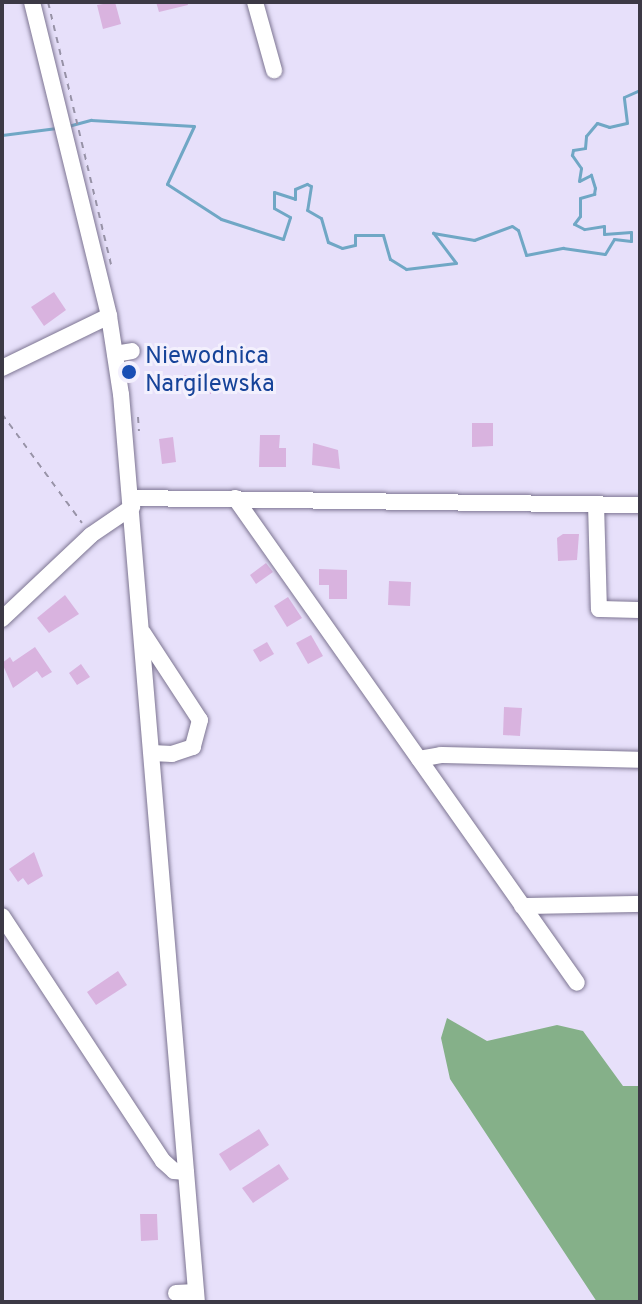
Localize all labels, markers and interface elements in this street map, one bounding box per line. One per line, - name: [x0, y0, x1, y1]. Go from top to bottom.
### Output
- place label: Niewodnica Nargilewska: [145, 344, 275, 400]
- marker: Niewodnica Nargilewska: [120, 363, 138, 381]

